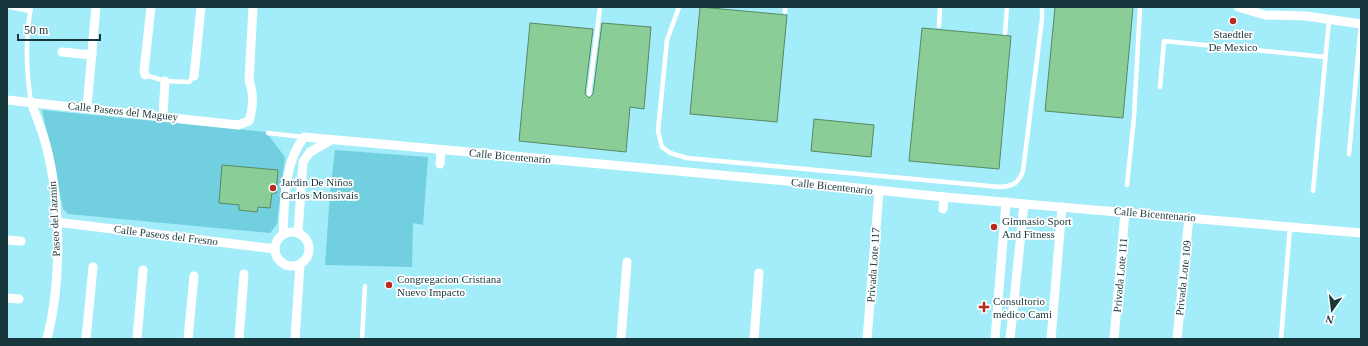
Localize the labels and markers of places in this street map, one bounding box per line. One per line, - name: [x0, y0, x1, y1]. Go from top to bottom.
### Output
- marker: Staedtler De Mexico: [1228, 16, 1238, 26]
- place label: Staedtler De Mexico: [1208, 28, 1258, 53]
- place label: Jardin De Niños Carlos Monsivais: [281, 176, 358, 201]
- marker: Jardin De Niños Carlos Monsivais: [268, 183, 278, 193]
- place label: Gimnasio Sport And Fitness: [1002, 215, 1071, 240]
- marker: Gimnasio Sport And Fitness: [989, 222, 999, 232]
- place label: Congregacion Cristiana Nuevo Impacto: [397, 273, 501, 298]
- marker: Congregacion Cristiana Nuevo Impacto: [384, 280, 394, 290]
- place label: Consultorio médico Cami: [993, 295, 1052, 320]
- marker: Consultorio médico Cami: [978, 301, 990, 313]

